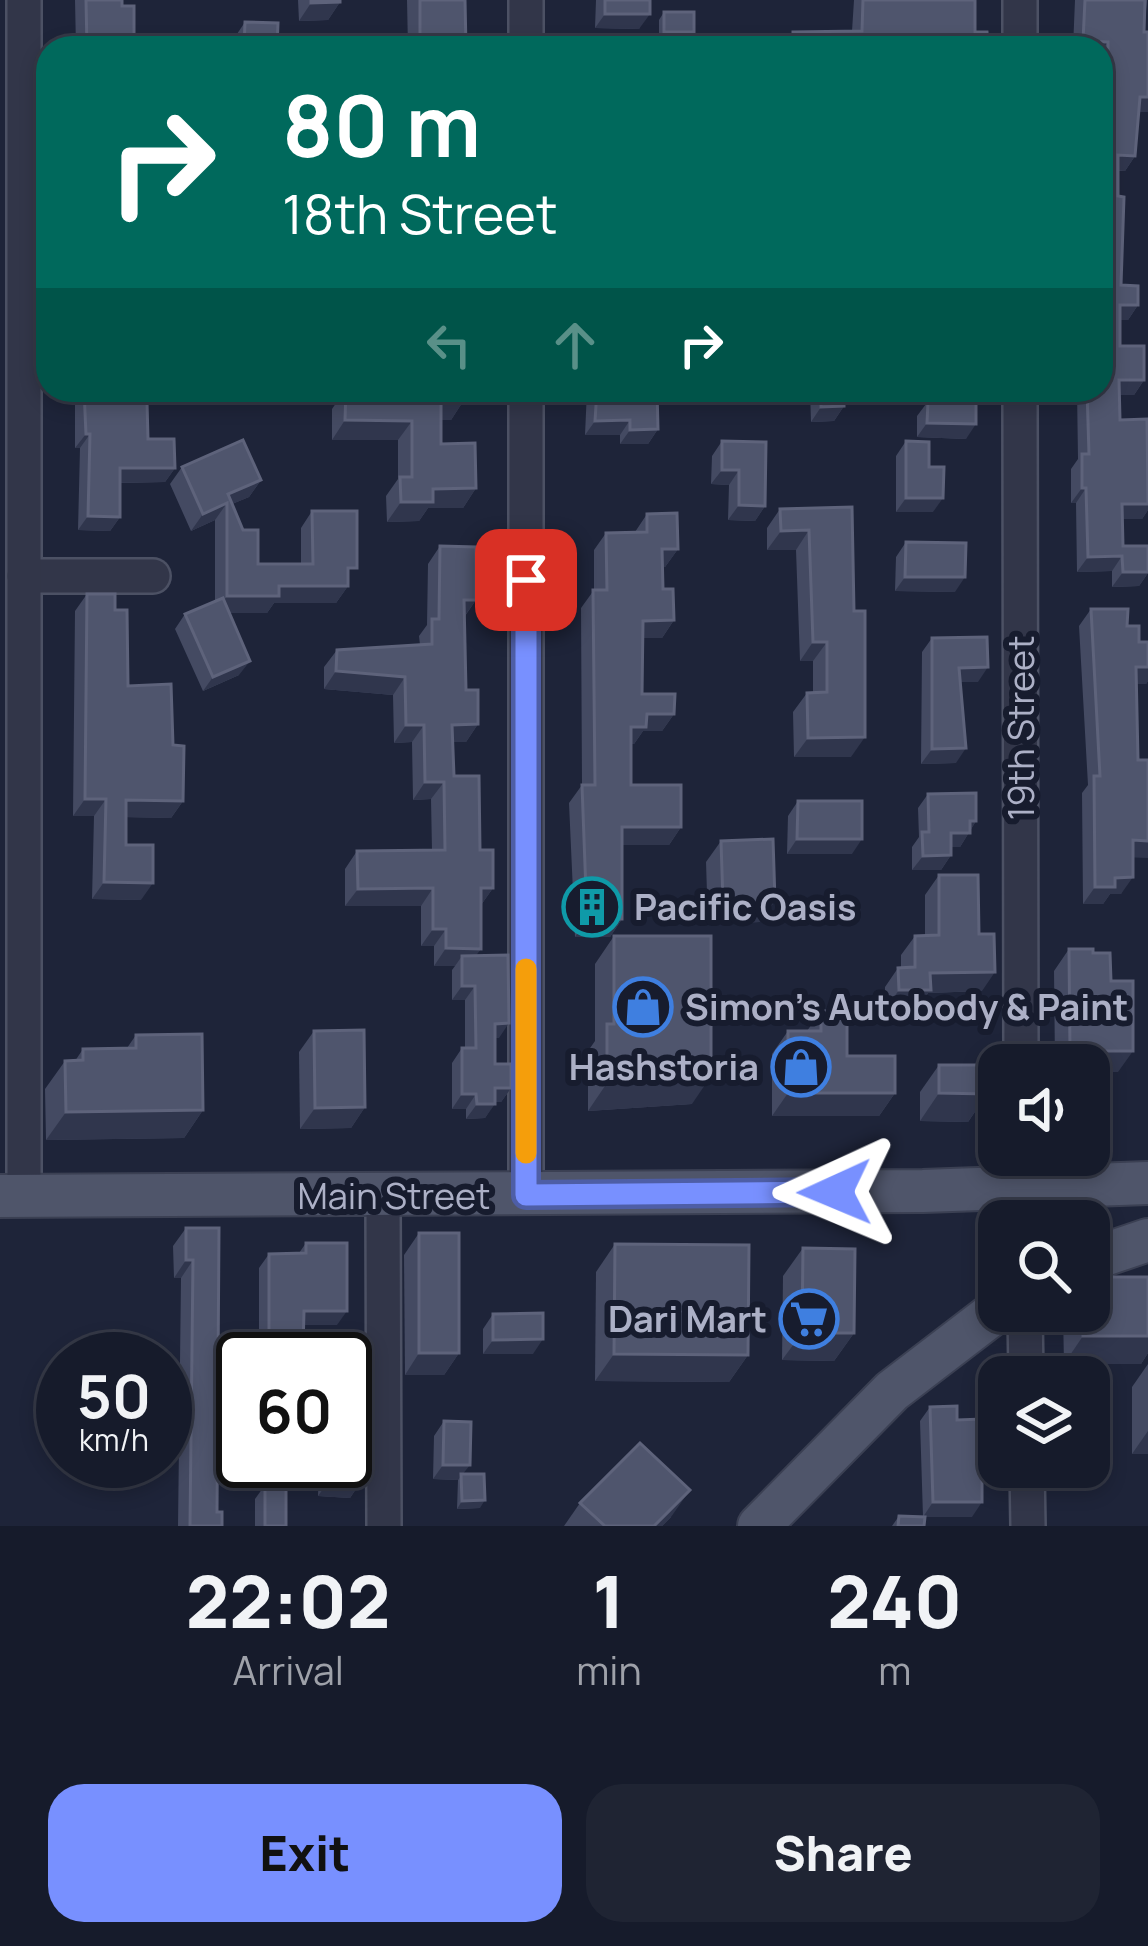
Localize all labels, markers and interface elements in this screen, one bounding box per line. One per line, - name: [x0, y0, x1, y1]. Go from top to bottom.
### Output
- text: 80 m: [282, 67, 481, 182]
- icon: right: [84, 84, 240, 240]
- text: 18th Street: [282, 176, 558, 250]
- icon: left: [416, 312, 482, 378]
- icon: ahead: [542, 312, 608, 378]
- icon: right: [668, 312, 734, 378]
- pin: [475, 529, 577, 631]
- icon: arrive: [493, 547, 559, 613]
- street label: 19th Street: [996, 635, 1045, 821]
- building icon: Pacific Oasis: [561, 876, 623, 938]
- place label: Pacific Oasis: [634, 882, 857, 931]
- shop icon: Simon's Autobody & Paint: [612, 976, 674, 1038]
- place label: Simon's Autobody & Paint: [685, 982, 1128, 1031]
- shop icon: Hashstoria: [770, 1036, 832, 1098]
- place label: Hashstoria: [569, 1042, 759, 1091]
- map controls: [978, 1044, 1110, 1488]
- button: sound: [978, 1044, 1110, 1176]
- position arrow: [772, 1129, 898, 1255]
- street label: Main Street: [298, 1171, 490, 1220]
- button: search: [978, 1200, 1110, 1332]
- supermarket icon: Dari Mart: [778, 1288, 840, 1350]
- place label: Dari Mart: [608, 1294, 767, 1343]
- speed limit sign: 60: [216, 1332, 372, 1488]
- text: 50: [77, 1354, 151, 1436]
- button: layers: [978, 1356, 1110, 1488]
- text: km/h: [79, 1419, 149, 1460]
- text: 22:02: [186, 1551, 390, 1650]
- text: 1: [593, 1551, 625, 1650]
- text: 240: [827, 1551, 962, 1650]
- text: Arrival: [232, 1643, 344, 1697]
- text: min: [576, 1643, 642, 1697]
- text: m: [878, 1643, 911, 1697]
- button: Exit: [48, 1784, 562, 1922]
- button: Share: [586, 1784, 1100, 1922]

